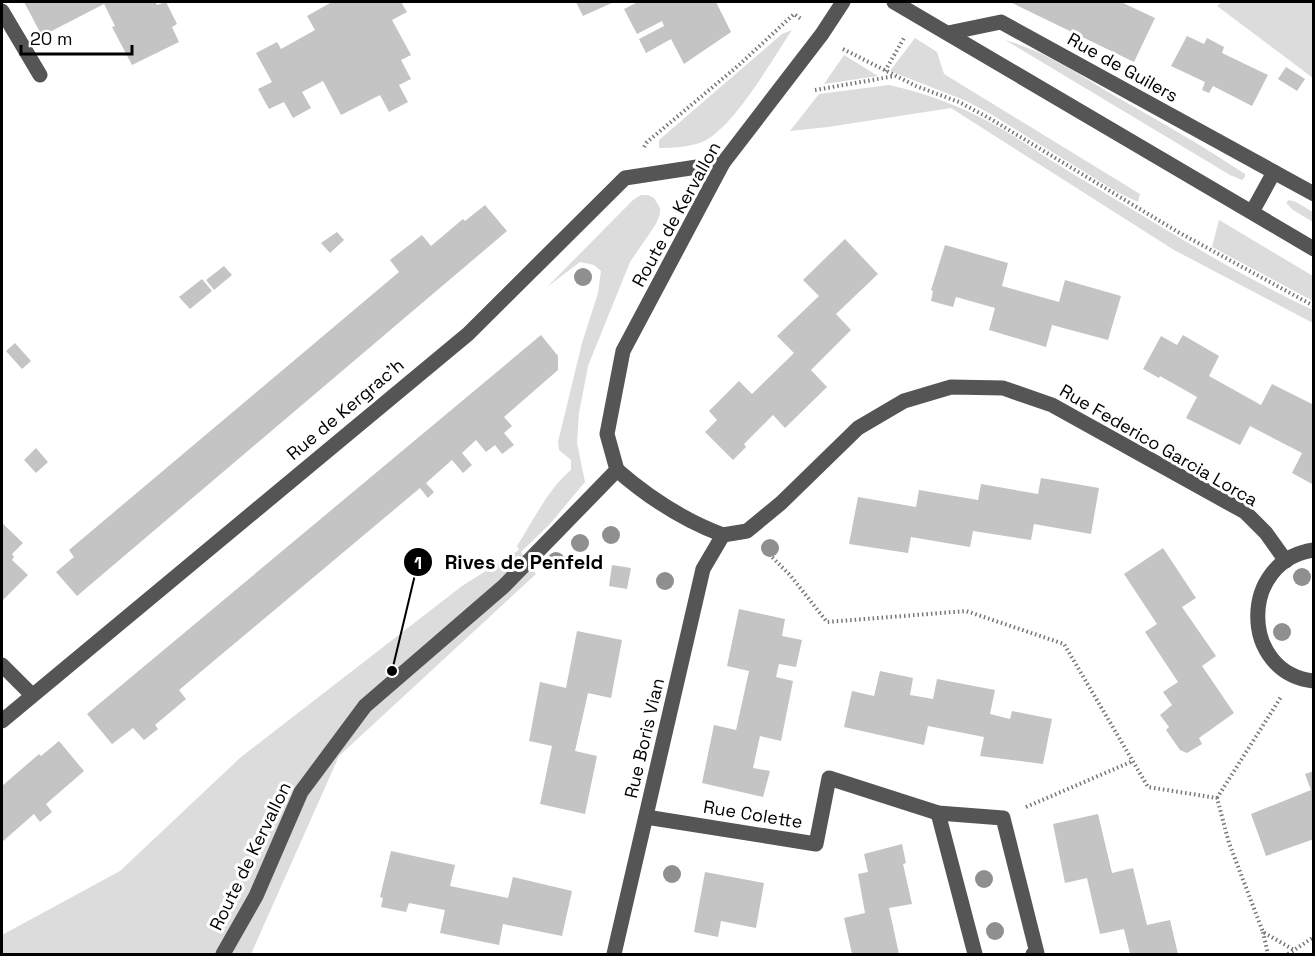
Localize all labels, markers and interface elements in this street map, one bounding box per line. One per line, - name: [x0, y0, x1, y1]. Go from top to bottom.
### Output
- scale bar: [21, 18, 132, 56]
- text: 20 m: [30, 27, 73, 50]
- street label: Rue de Guilers: [1064, 27, 1182, 107]
- street label: Route de Kervallon: [627, 137, 725, 291]
- street label: Rue de Kergrac'h: [282, 353, 408, 465]
- street label: Rue Federico Garcia Lorca: [1056, 379, 1262, 511]
- callout: Rives de Penfeld: [403, 543, 616, 581]
- text: Rives de Penfeld: [445, 549, 603, 575]
- text: 1: [414, 551, 422, 574]
- street label: Rue Boris Vian: [619, 676, 669, 800]
- street label: Route de Kervallon: [204, 778, 296, 934]
- street label: Rue Colette: [702, 795, 804, 833]

